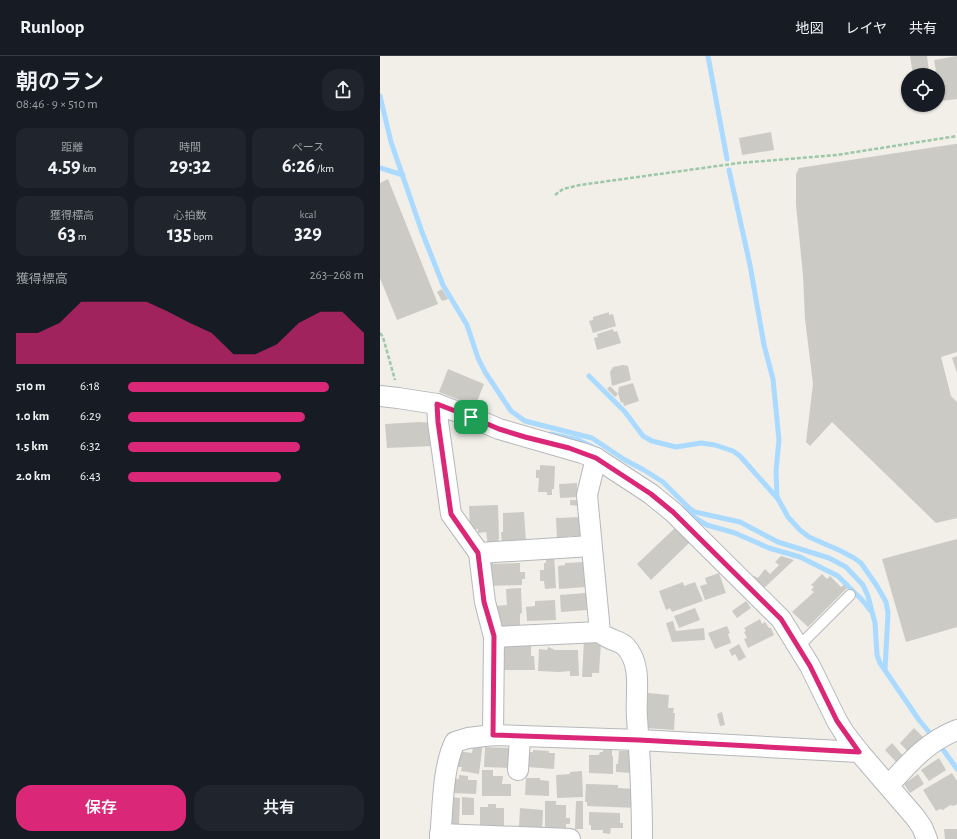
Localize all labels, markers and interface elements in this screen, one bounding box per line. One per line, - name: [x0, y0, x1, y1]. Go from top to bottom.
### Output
- text: Runloop: [20, 18, 84, 37]
- text: 地図: [795, 22, 823, 36]
- text: レイヤ: [845, 22, 887, 36]
- text: 共有: [909, 22, 937, 36]
- map controls: [901, 68, 945, 112]
- button: locate: [901, 68, 945, 112]
- button: share: [322, 69, 364, 111]
- text: 朝のラン: [16, 71, 104, 93]
- text: 08:46 · 9 × 510 m: [16, 98, 98, 111]
- text: 距離: [61, 142, 83, 153]
- text: 時間: [179, 142, 201, 153]
- text: ペース: [292, 142, 324, 153]
- text: 4.59: [48, 156, 81, 176]
- text: 29:32: [169, 156, 211, 176]
- text: 6:26: [282, 156, 315, 176]
- text: km: [81, 163, 96, 174]
- text: /km: [315, 163, 334, 174]
- text: kcal: [300, 209, 316, 220]
- text: 獲得標高: [50, 210, 94, 221]
- text: 心拍数: [174, 210, 207, 221]
- text: 329: [294, 223, 322, 243]
- text: 63: [58, 224, 76, 244]
- text: 135: [167, 224, 191, 244]
- text: m: [76, 231, 86, 242]
- text: bpm: [191, 231, 213, 242]
- text: 263–268 m: [310, 269, 364, 282]
- text: 獲得標高: [16, 273, 68, 286]
- text: 510 m: [16, 380, 46, 393]
- text: 6:18: [80, 380, 100, 393]
- pin: [454, 400, 488, 434]
- icon: arrive: [460, 406, 482, 428]
- text: 1.0 km: [16, 410, 49, 423]
- text: 6:29: [80, 410, 101, 423]
- text: 1.5 km: [16, 440, 48, 453]
- text: 6:32: [80, 440, 100, 453]
- text: 2.0 km: [16, 470, 51, 483]
- text: 6:43: [80, 470, 101, 483]
- button: 保存: [16, 785, 186, 831]
- button: 共有: [194, 785, 364, 831]

